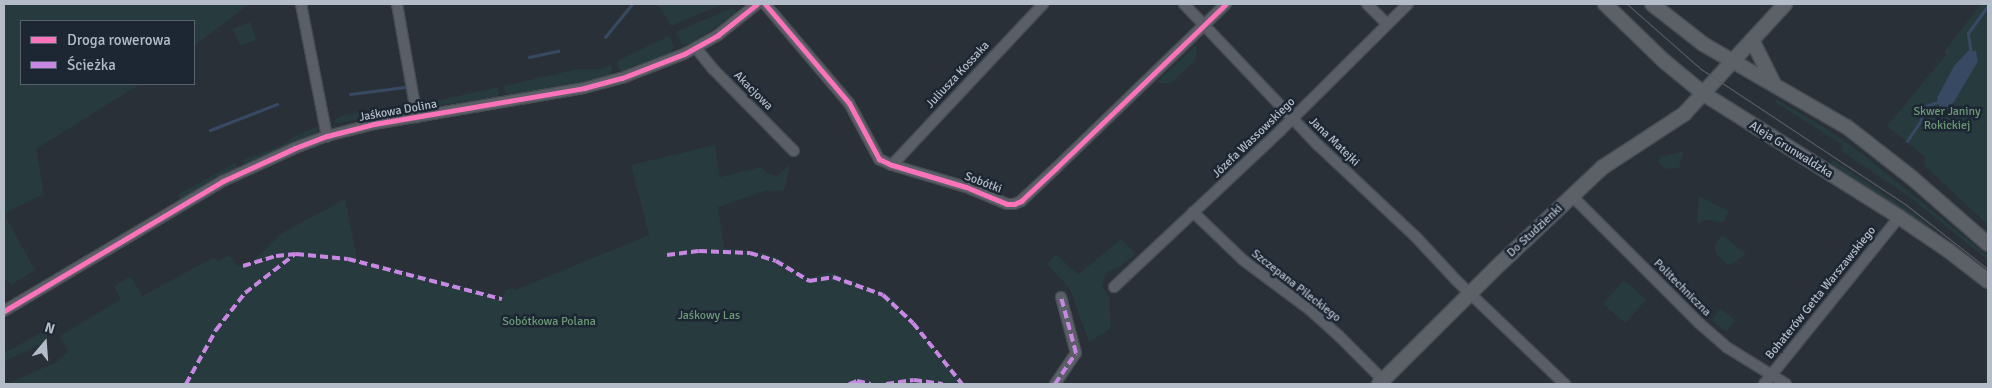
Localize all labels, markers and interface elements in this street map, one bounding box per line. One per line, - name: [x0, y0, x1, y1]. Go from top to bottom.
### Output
- legend: [20, 20, 195, 85]
- text: Droga rowerowa: [67, 31, 171, 49]
- street label: Juliusza Kossaka: [923, 38, 993, 112]
- text: Ścieżka: [67, 56, 116, 74]
- street label: Akacjowa: [730, 68, 776, 114]
- street label: Józefa Wassowskiego: [1210, 95, 1298, 181]
- street label: Jaśkowa Dolina: [358, 97, 438, 125]
- park label: Skwer Janiny Rokickiej: [1913, 105, 1981, 133]
- street label: Jana Matejki: [1306, 114, 1362, 170]
- street label: Aleja Grunwaldzka: [1747, 119, 1835, 181]
- street label: Sobótki: [962, 169, 1004, 197]
- street label: Do Studzienki: [1504, 202, 1566, 260]
- street label: Bohaterów Getta Warszawskiego: [1763, 224, 1879, 362]
- street label: Szczepana Pileckiego: [1249, 247, 1343, 325]
- street label: Politechniczna: [1650, 256, 1714, 320]
- park label: Jaśkowy Las: [678, 309, 740, 323]
- park label: Sobótkowa Polana: [502, 315, 596, 329]
- north arrow: [20, 318, 70, 368]
- text: N: [43, 319, 57, 338]

